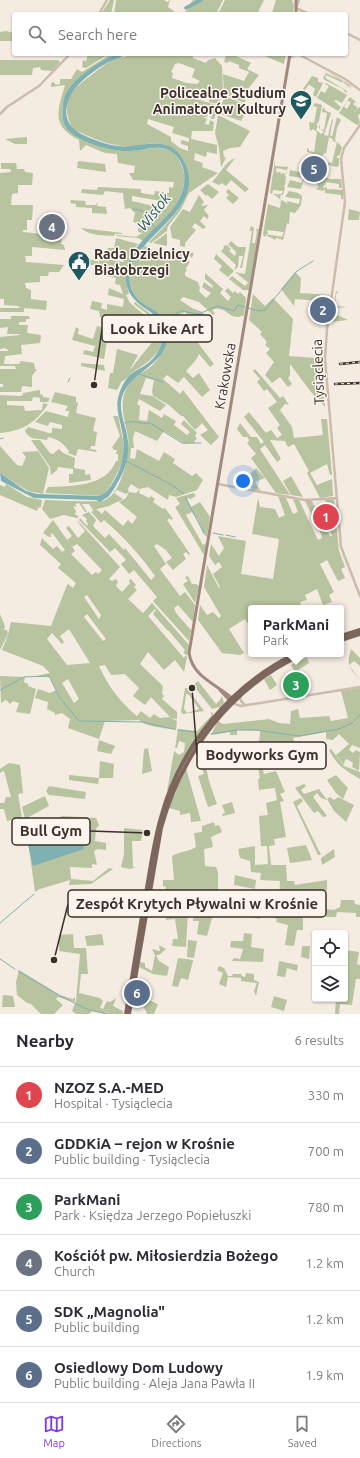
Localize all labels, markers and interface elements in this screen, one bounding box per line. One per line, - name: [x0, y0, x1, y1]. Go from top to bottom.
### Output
- search box: [12, 12, 348, 56]
- icon: search: [26, 23, 48, 45]
- text: Search here: [58, 26, 137, 43]
- place label: Policealne Studium Animatorów Kultury: [153, 85, 287, 117]
- school or university icon: Policealne Studium Animatorów Kultury: [288, 88, 314, 121]
- pin: 5: [301, 154, 327, 184]
- water label: Wisłok: [133, 189, 174, 234]
- pin: 4: [39, 212, 65, 242]
- place label: Rada Dzielnicy Białobrzegi: [94, 246, 190, 278]
- public building icon: Rada Dzielnicy Białobrzegi: [66, 249, 92, 282]
- pin: 2: [310, 295, 336, 325]
- callout: Look Like Art: [102, 315, 212, 342]
- text: Look Like Art: [110, 320, 205, 337]
- street label: Tysiąclecia: [309, 339, 327, 405]
- street label: Krakowska: [211, 342, 239, 410]
- your location: [233, 471, 253, 491]
- pin: 1: [313, 502, 339, 532]
- popup: [248, 605, 344, 657]
- text: ParkMani: [263, 616, 329, 633]
- text: Park: [263, 633, 289, 647]
- pin: 3: [283, 670, 309, 700]
- callout: Bodyworks Gym: [197, 742, 326, 769]
- text: Bodyworks Gym: [205, 746, 319, 763]
- callout: Bull Gym: [12, 818, 90, 845]
- text: Bull Gym: [20, 822, 82, 839]
- callout: Zespół Krytych Pływalni w Krośnie: [68, 890, 326, 917]
- text: Zespół Krytych Pływalni w Krośnie: [76, 895, 318, 912]
- map controls: [312, 930, 348, 1002]
- button: locate: [312, 930, 348, 966]
- button: layers: [312, 966, 348, 1002]
- pin: 6: [124, 978, 150, 1008]
- text: Nearby: [16, 1031, 74, 1050]
- text: 6 results: [294, 1033, 344, 1047]
- text: NZOZ S.A.-MED: [54, 1079, 164, 1096]
- text: 1: [25, 1088, 33, 1102]
- text: 330 m: [308, 1088, 344, 1102]
- text: Hospital · Tysiąclecia: [54, 1096, 173, 1110]
- text: GDDKiA – rejon w Krośnie: [54, 1135, 235, 1152]
- text: 2: [25, 1144, 33, 1158]
- text: 700 m: [308, 1144, 344, 1158]
- text: Public building · Tysiąclecia: [54, 1152, 210, 1166]
- text: ParkMani: [54, 1191, 120, 1208]
- text: 3: [25, 1200, 33, 1214]
- text: 780 m: [308, 1200, 344, 1214]
- text: Park · Księdza Jerzego Popiełuszki: [54, 1208, 251, 1222]
- text: Kościół pw. Miłosierdzia Bożego: [54, 1247, 278, 1264]
- text: 4: [25, 1256, 33, 1270]
- text: 1.2 km: [305, 1256, 344, 1270]
- text: Church: [54, 1264, 95, 1278]
- text: SDK „Magnolia": [54, 1303, 165, 1320]
- text: 5: [25, 1312, 33, 1326]
- text: 1.2 km: [305, 1312, 344, 1326]
- text: Public building: [54, 1320, 140, 1334]
- text: Osiedlowy Dom Ludowy: [54, 1359, 223, 1376]
- text: 6: [25, 1368, 33, 1382]
- text: 1.9 km: [305, 1368, 344, 1382]
- text: Public building · Aleja Jana Pawła II: [54, 1376, 255, 1390]
- tab: Map: [43, 1413, 65, 1449]
- tab: Directions: [151, 1413, 201, 1449]
- tab: Saved: [288, 1413, 317, 1449]

